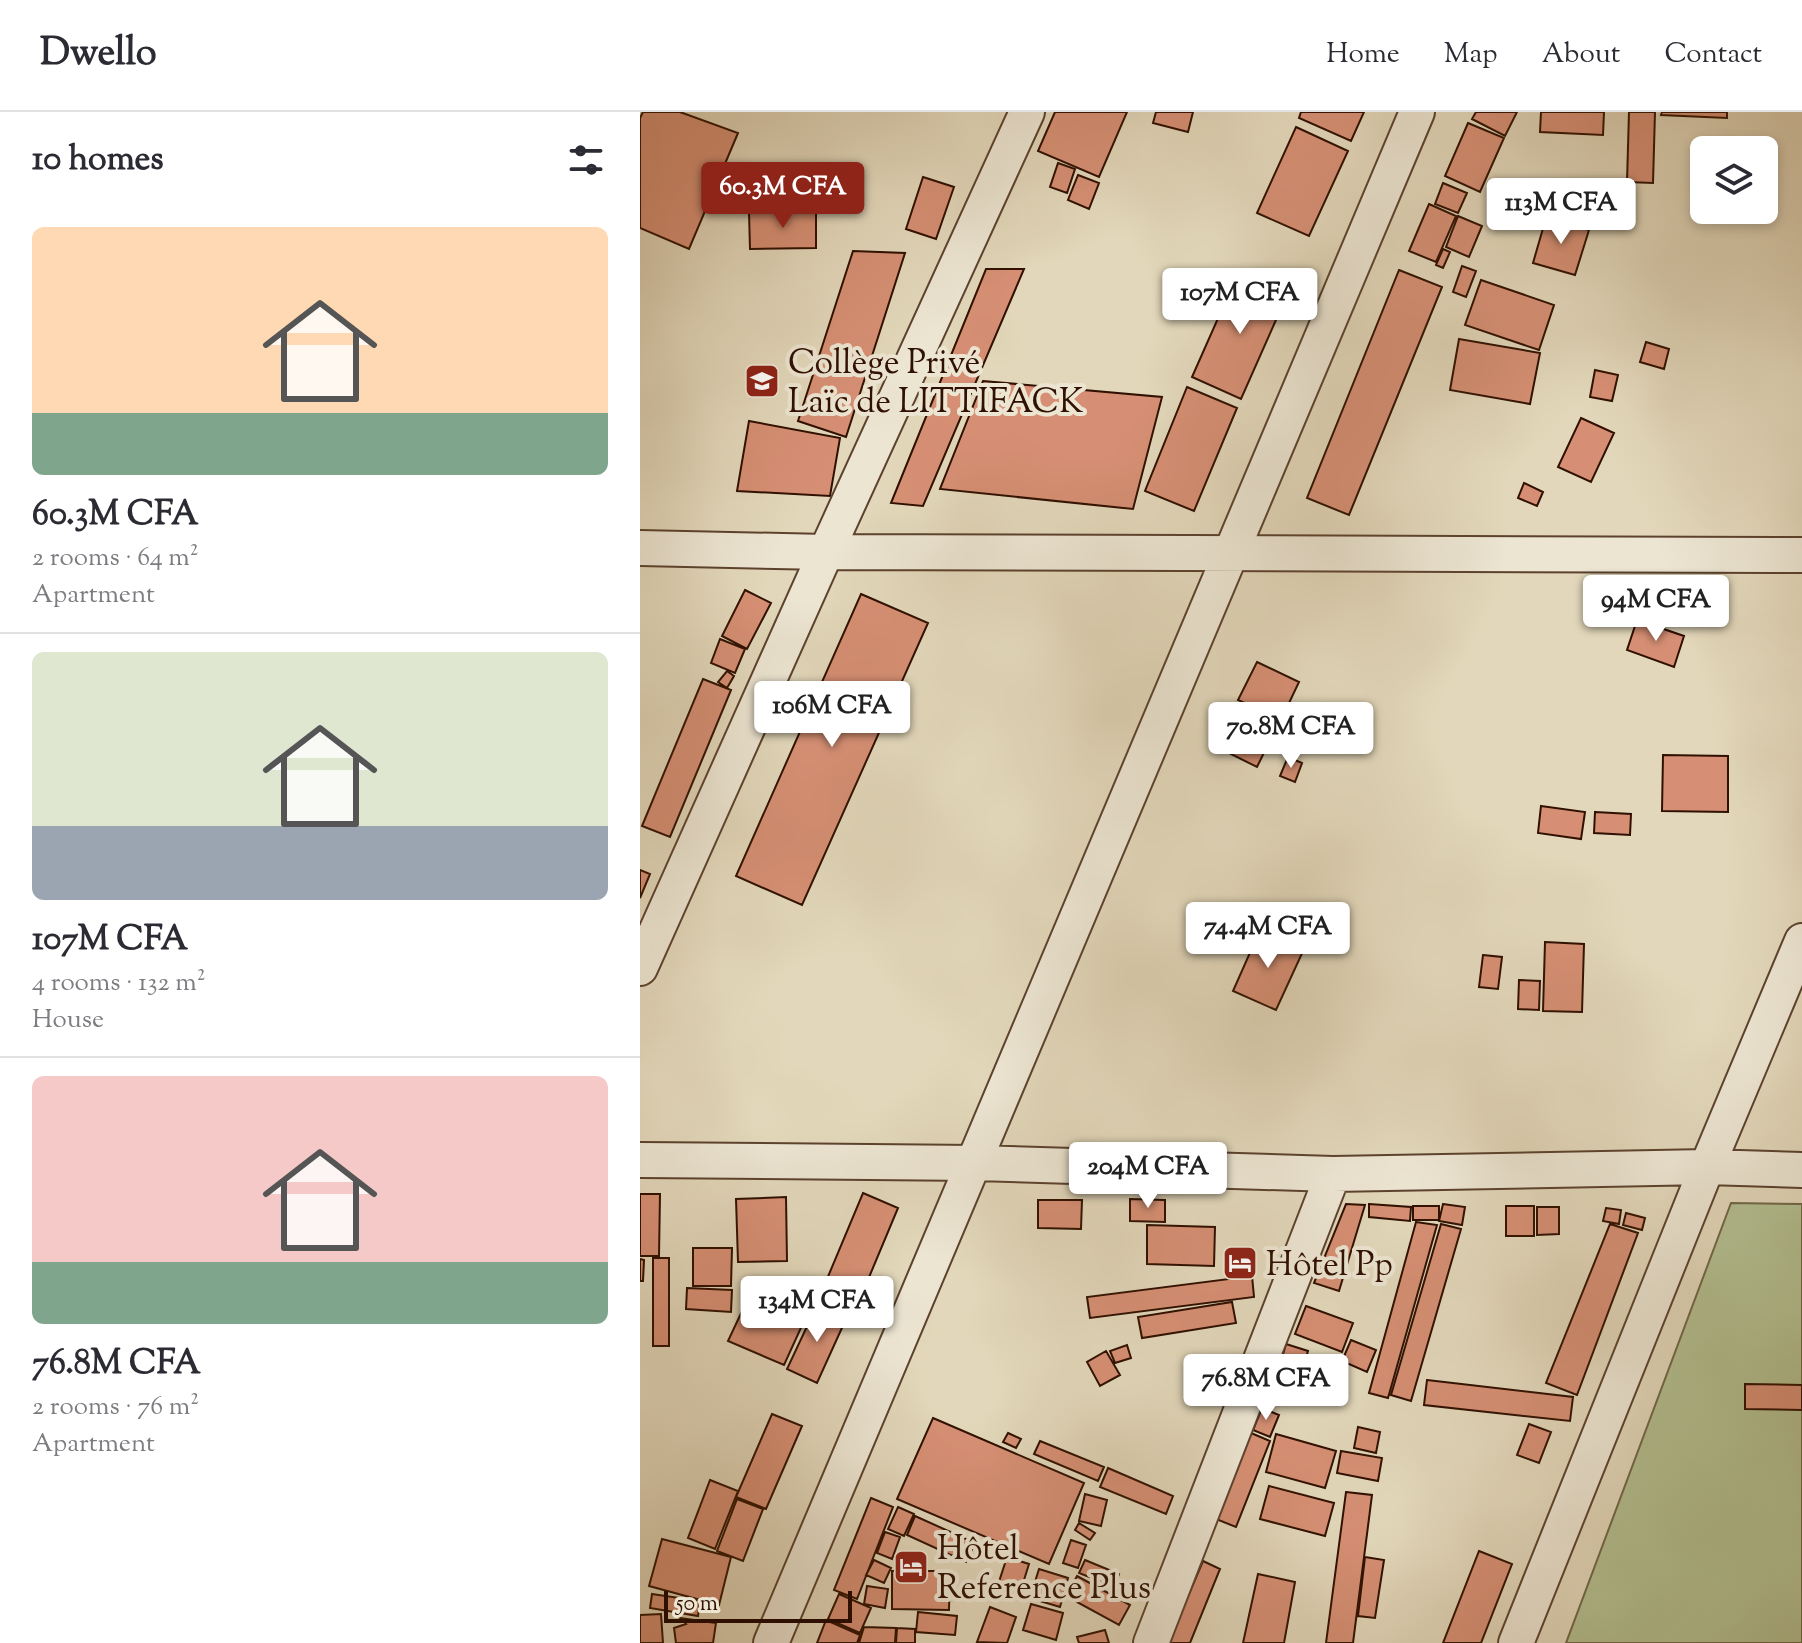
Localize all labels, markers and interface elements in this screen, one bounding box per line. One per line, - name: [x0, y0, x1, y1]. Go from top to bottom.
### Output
- text: Dwello: [40, 28, 157, 82]
- text: Home: [1326, 35, 1400, 75]
- text: Map: [1444, 35, 1498, 75]
- text: About: [1542, 35, 1620, 75]
- text: Contact: [1664, 35, 1762, 75]
- text: 10 homes: [32, 136, 164, 185]
- map controls: [1690, 136, 1778, 224]
- button: layers: [1690, 136, 1778, 224]
- icon: filters: [564, 138, 608, 182]
- pin: 60.3M CFA: [691, 162, 875, 230]
- text: 60.3M CFA: [719, 169, 847, 206]
- pin: 113M CFA: [1478, 178, 1644, 246]
- text: 113M CFA: [1505, 185, 1617, 222]
- pin: 107M CFA: [1157, 268, 1323, 336]
- text: 107M CFA: [1180, 275, 1300, 312]
- icon: home: [248, 279, 392, 423]
- place label: Collège Privé Laïc de LITTIFACK: [788, 340, 1084, 428]
- school or university icon: Collège Privé Laïc de LITTIFACK: [743, 362, 781, 400]
- text: 60.3M CFA: [32, 491, 199, 540]
- text: 2 rooms · 64 m²: [32, 540, 199, 577]
- pin: 94M CFA: [1582, 575, 1730, 643]
- text: Apartment: [32, 577, 155, 614]
- text: 94M CFA: [1601, 582, 1711, 619]
- pin: 106M CFA: [749, 681, 915, 749]
- text: 106M CFA: [772, 688, 892, 725]
- pin: 70.8M CFA: [1199, 702, 1383, 770]
- icon: home: [248, 704, 392, 848]
- text: 70.8M CFA: [1226, 709, 1356, 746]
- pin: 74.4M CFA: [1176, 902, 1360, 970]
- text: 74.4M CFA: [1204, 909, 1332, 946]
- text: 107M CFA: [32, 916, 188, 965]
- text: 4 rooms · 132 m²: [32, 965, 206, 1002]
- text: House: [32, 1002, 104, 1039]
- icon: home: [248, 1128, 392, 1272]
- pin: 204M CFA: [1065, 1142, 1231, 1210]
- text: 204M CFA: [1087, 1149, 1209, 1186]
- place label: Hôtel Pp: [1266, 1242, 1393, 1291]
- hotel icon: Hôtel Pp: [1221, 1244, 1259, 1282]
- pin: 134M CFA: [734, 1276, 900, 1344]
- text: 134M CFA: [759, 1283, 875, 1320]
- text: 76.8M CFA: [32, 1340, 201, 1389]
- pin: 76.8M CFA: [1174, 1354, 1358, 1422]
- text: 76.8M CFA: [1201, 1361, 1331, 1398]
- text: 2 rooms · 76 m²: [32, 1389, 199, 1426]
- text: Apartment: [32, 1426, 155, 1463]
- place label: Hôtel Reference Plus: [937, 1526, 1151, 1614]
- hotel icon: Hôtel Reference Plus: [892, 1548, 930, 1586]
- scale bar: [664, 1587, 852, 1623]
- text: 50 m: [676, 1589, 718, 1621]

